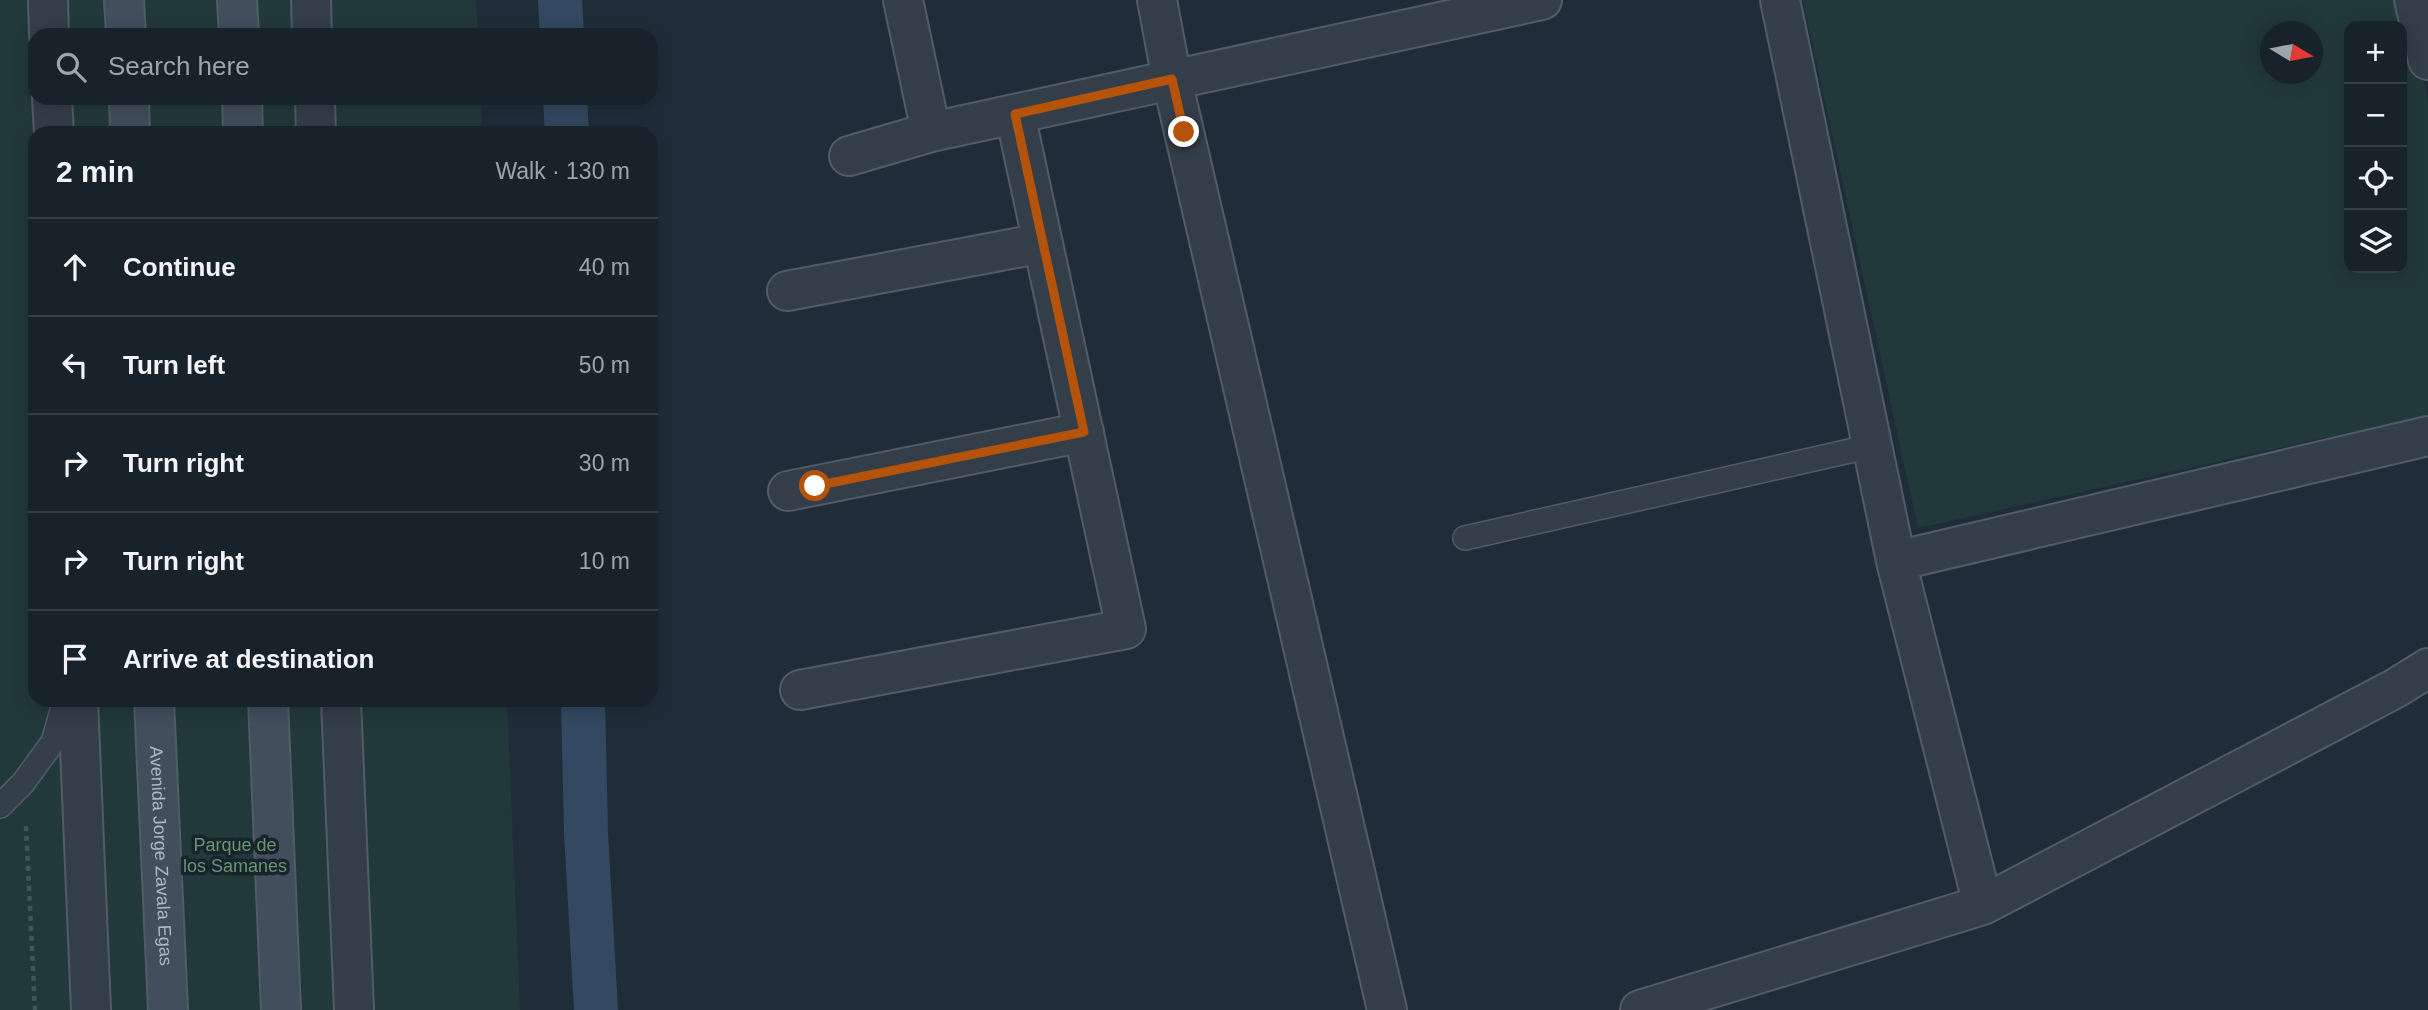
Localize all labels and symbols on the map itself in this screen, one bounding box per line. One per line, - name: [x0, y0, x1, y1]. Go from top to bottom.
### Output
- north arrow: [2260, 21, 2323, 84]
- route end: [1168, 116, 1199, 147]
- route start: [799, 470, 830, 501]
- street label: Avenida Jorge Zavala Egas: [146, 746, 176, 966]
- park label: Parque de los Samanes: [183, 835, 287, 876]

